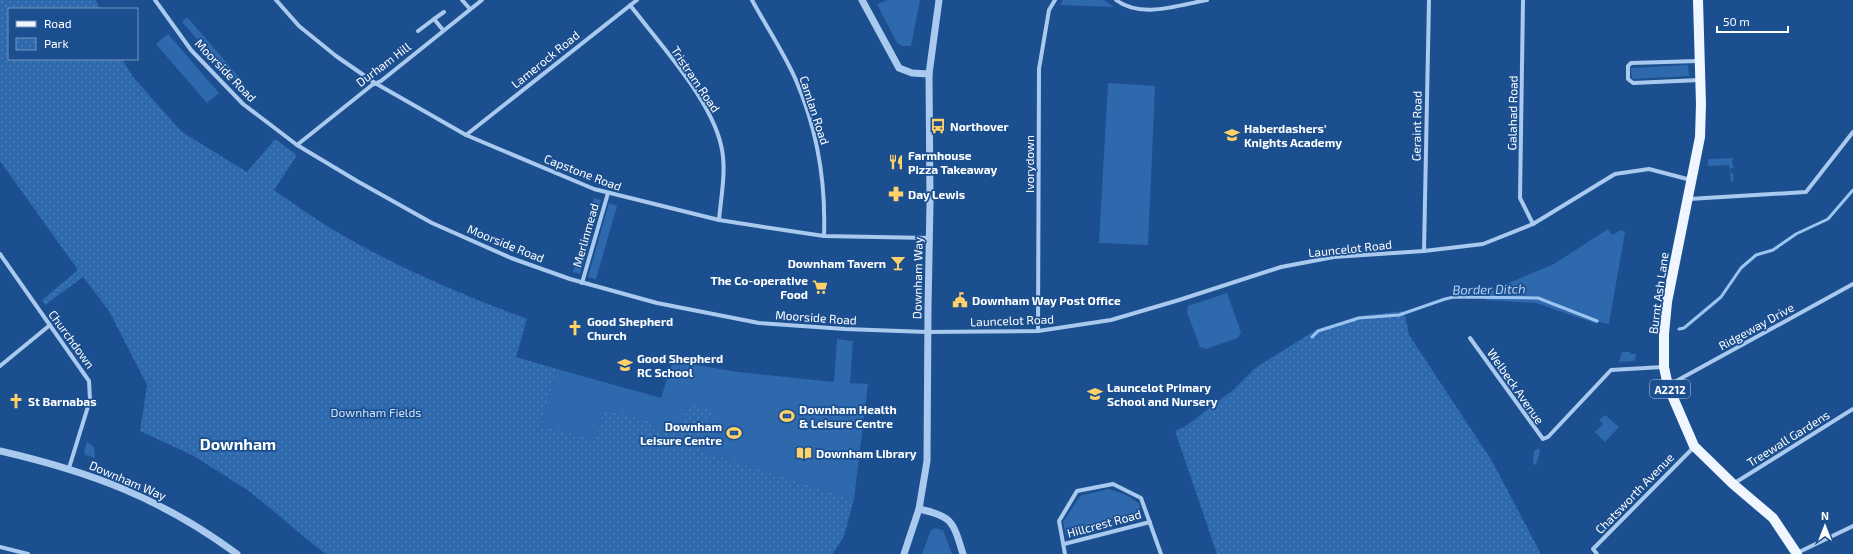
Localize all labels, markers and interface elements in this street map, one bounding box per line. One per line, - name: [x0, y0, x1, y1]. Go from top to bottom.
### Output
- legend: [8, 8, 138, 60]
- scale bar: [1717, 8, 1788, 34]
- text: 50 m: [1723, 14, 1750, 28]
- text: Road: [44, 16, 72, 30]
- street label: Lamerock Road: [508, 27, 582, 91]
- text: Park: [44, 36, 69, 50]
- street label: Moorside Road: [193, 36, 259, 104]
- street label: Durham Hill: [353, 39, 413, 89]
- street label: Tristram Road: [669, 43, 723, 115]
- street label: Camlan Road: [797, 74, 833, 146]
- street label: Galahad Road: [1504, 75, 1520, 151]
- street label: Geraint Road: [1408, 91, 1424, 161]
- bus stop icon: Northover: [929, 117, 947, 135]
- place label: Northover: [950, 119, 1009, 133]
- place label: Haberdashers' Knights Academy: [1244, 121, 1342, 150]
- school or university icon: Haberdashers' Knights Academy: [1223, 126, 1241, 144]
- street label: Ivorydown: [1022, 135, 1036, 193]
- place label: Farmhouse Pizza Takeaway: [908, 148, 998, 177]
- street label: Capstone Road: [542, 151, 624, 193]
- restaurant icon: Farmhouse Pizza Takeaway: [887, 153, 905, 171]
- pharmacy icon: Day Lewis: [887, 185, 905, 203]
- place label: Day Lewis: [908, 187, 965, 202]
- street label: Merlinmead: [569, 201, 601, 269]
- street label: Moorside Road: [466, 221, 546, 265]
- street label: Downham Way: [909, 236, 925, 319]
- street label: Launcelot Road: [1307, 237, 1393, 259]
- street label: Burnt Ash Lane: [1645, 251, 1671, 335]
- bar icon: Downham Tavern: [889, 254, 907, 272]
- place label: Downham Tavern: [788, 256, 886, 270]
- place label: The Co-operative Food: [710, 273, 808, 301]
- supermarket icon: The Co-operative Food: [811, 278, 829, 296]
- water label: Border Ditch: [1452, 280, 1526, 298]
- public building icon: Downham Way Post Office: [951, 291, 969, 309]
- place label: Downham Way Post Office: [972, 293, 1121, 308]
- street label: Ridgeway Drive: [1716, 300, 1796, 352]
- street label: Churchdown: [46, 307, 98, 371]
- street label: Moorside Road: [775, 307, 857, 327]
- street label: Launcelot Road: [970, 312, 1054, 328]
- place label: Good Shepherd Church: [587, 314, 673, 342]
- church icon: Good Shepherd Church: [566, 319, 584, 337]
- street label: Welbeck Avenue: [1485, 346, 1547, 426]
- place label: Good Shepherd RC School: [637, 351, 723, 379]
- school or university icon: Good Shepherd RC School: [616, 356, 634, 374]
- place label: Launcelot Primary School and Nursery: [1107, 380, 1218, 409]
- road number: A2212: [1650, 380, 1690, 398]
- school or university icon: Launcelot Primary School and Nursery: [1086, 385, 1104, 403]
- church icon: St Barnabas: [7, 392, 25, 410]
- place label: St Barnabas: [28, 394, 97, 408]
- place label: Downham Health & Leisure Centre: [799, 402, 897, 430]
- park label: Downham Fields: [331, 405, 421, 419]
- sports icon: Downham Health & Leisure Centre: [778, 407, 796, 425]
- street label: Treewall Gardens: [1744, 407, 1832, 469]
- place label: Downham Leisure Centre: [640, 419, 722, 447]
- sports icon: Downham Leisure Centre: [725, 424, 743, 442]
- district label: Downham: [200, 434, 276, 453]
- library icon: Downham Library: [795, 444, 813, 462]
- place label: Downham Library: [816, 446, 917, 461]
- street label: Chatsworth Avenue: [1592, 450, 1676, 536]
- street label: Downham Way: [87, 457, 169, 503]
- street label: Hillcrest Road: [1065, 506, 1143, 540]
- north arrow: [1805, 506, 1845, 546]
- text: N: [1821, 509, 1829, 522]

